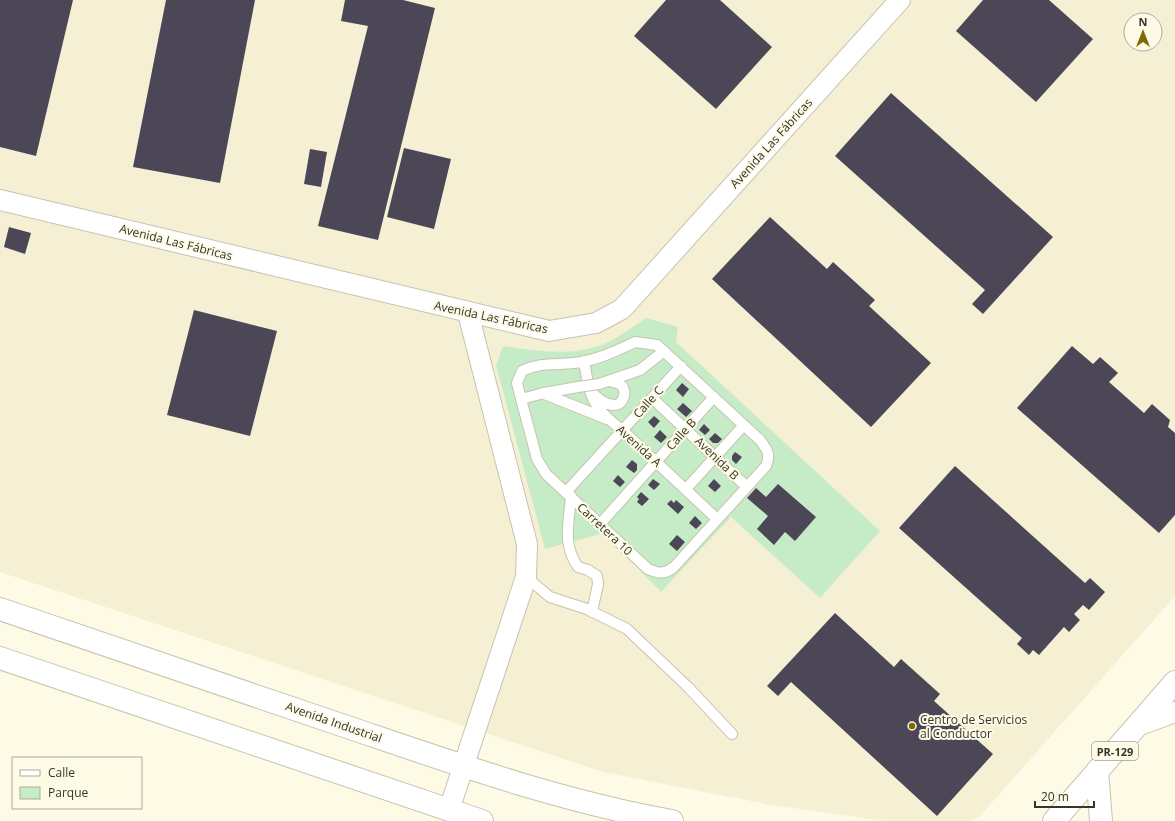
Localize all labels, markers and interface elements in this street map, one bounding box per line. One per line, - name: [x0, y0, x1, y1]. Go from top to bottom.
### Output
- north arrow: [1123, 12, 1163, 52]
- text: N: [1139, 14, 1147, 29]
- street label: Avenida Las Fábricas: [726, 94, 816, 192]
- street label: Avenida Las Fábricas: [118, 220, 235, 264]
- street label: Avenida Las Fábricas: [433, 297, 550, 337]
- street label: Calle C: [629, 382, 667, 422]
- street label: Calle B: [662, 414, 700, 454]
- street label: Avenida A: [613, 421, 666, 471]
- street label: Avenida B: [691, 433, 743, 484]
- street label: Carretera 10: [574, 499, 637, 559]
- street label: Avenida Industrial: [284, 698, 384, 746]
- place label: Centro de Servicios al Conductor: [920, 711, 1028, 742]
- marker: Centro de Servicios al Conductor: [907, 721, 917, 731]
- road number: PR-129: [1092, 742, 1138, 760]
- legend: [12, 757, 142, 809]
- text: Calle: [48, 764, 75, 781]
- scale bar: [1035, 783, 1094, 809]
- text: Parque: [48, 784, 88, 801]
- text: 20 m: [1041, 788, 1069, 805]

